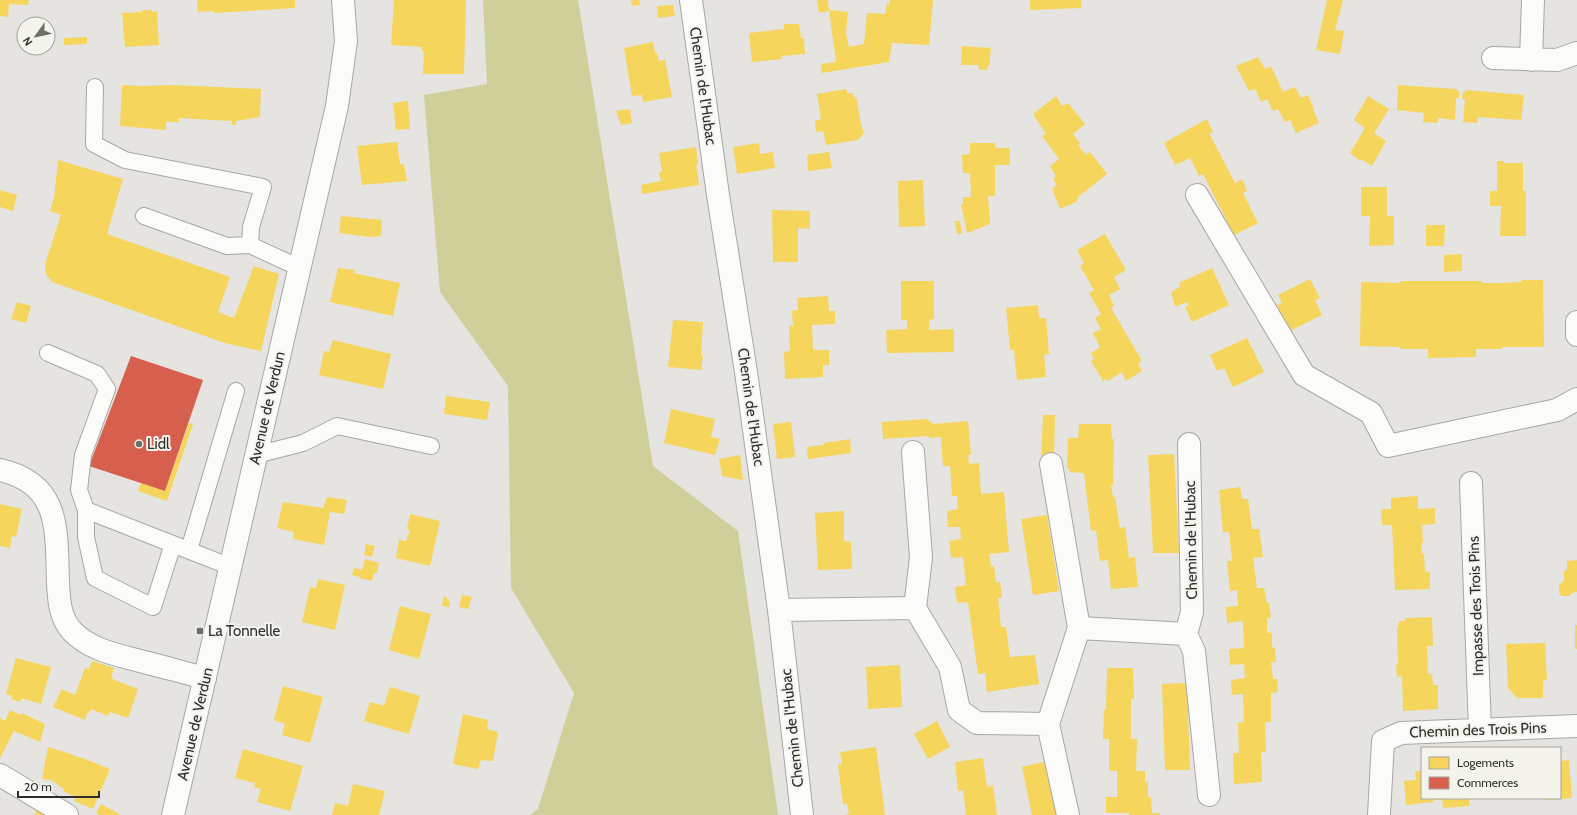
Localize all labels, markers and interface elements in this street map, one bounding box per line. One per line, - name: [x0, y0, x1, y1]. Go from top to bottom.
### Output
- north arrow: [16, 16, 56, 56]
- street label: Chemin de l'Hubac: [686, 26, 720, 146]
- text: N: [20, 34, 36, 49]
- street label: Chemin de l'Hubac: [734, 347, 768, 467]
- street label: Avenue de Verdun: [245, 350, 289, 466]
- place label: Lidl: [147, 435, 170, 453]
- marker: Lidl: [134, 439, 144, 449]
- street label: Chemin de l'Hubac: [1181, 480, 1201, 600]
- street label: Impasse des Trois Pins: [1465, 536, 1487, 676]
- place label: La Tonnelle: [208, 622, 281, 640]
- marker: La Tonnelle: [195, 626, 205, 636]
- street label: Avenue de Verdun: [173, 666, 217, 782]
- street label: Chemin de l'Hubac: [777, 668, 807, 788]
- street label: Chemin des Trois Pins: [1409, 719, 1547, 741]
- legend: [1421, 747, 1561, 799]
- text: Logements: [1457, 755, 1514, 770]
- scale bar: [18, 773, 99, 799]
- text: Commerces: [1457, 775, 1518, 790]
- text: 20 m: [24, 779, 52, 794]

